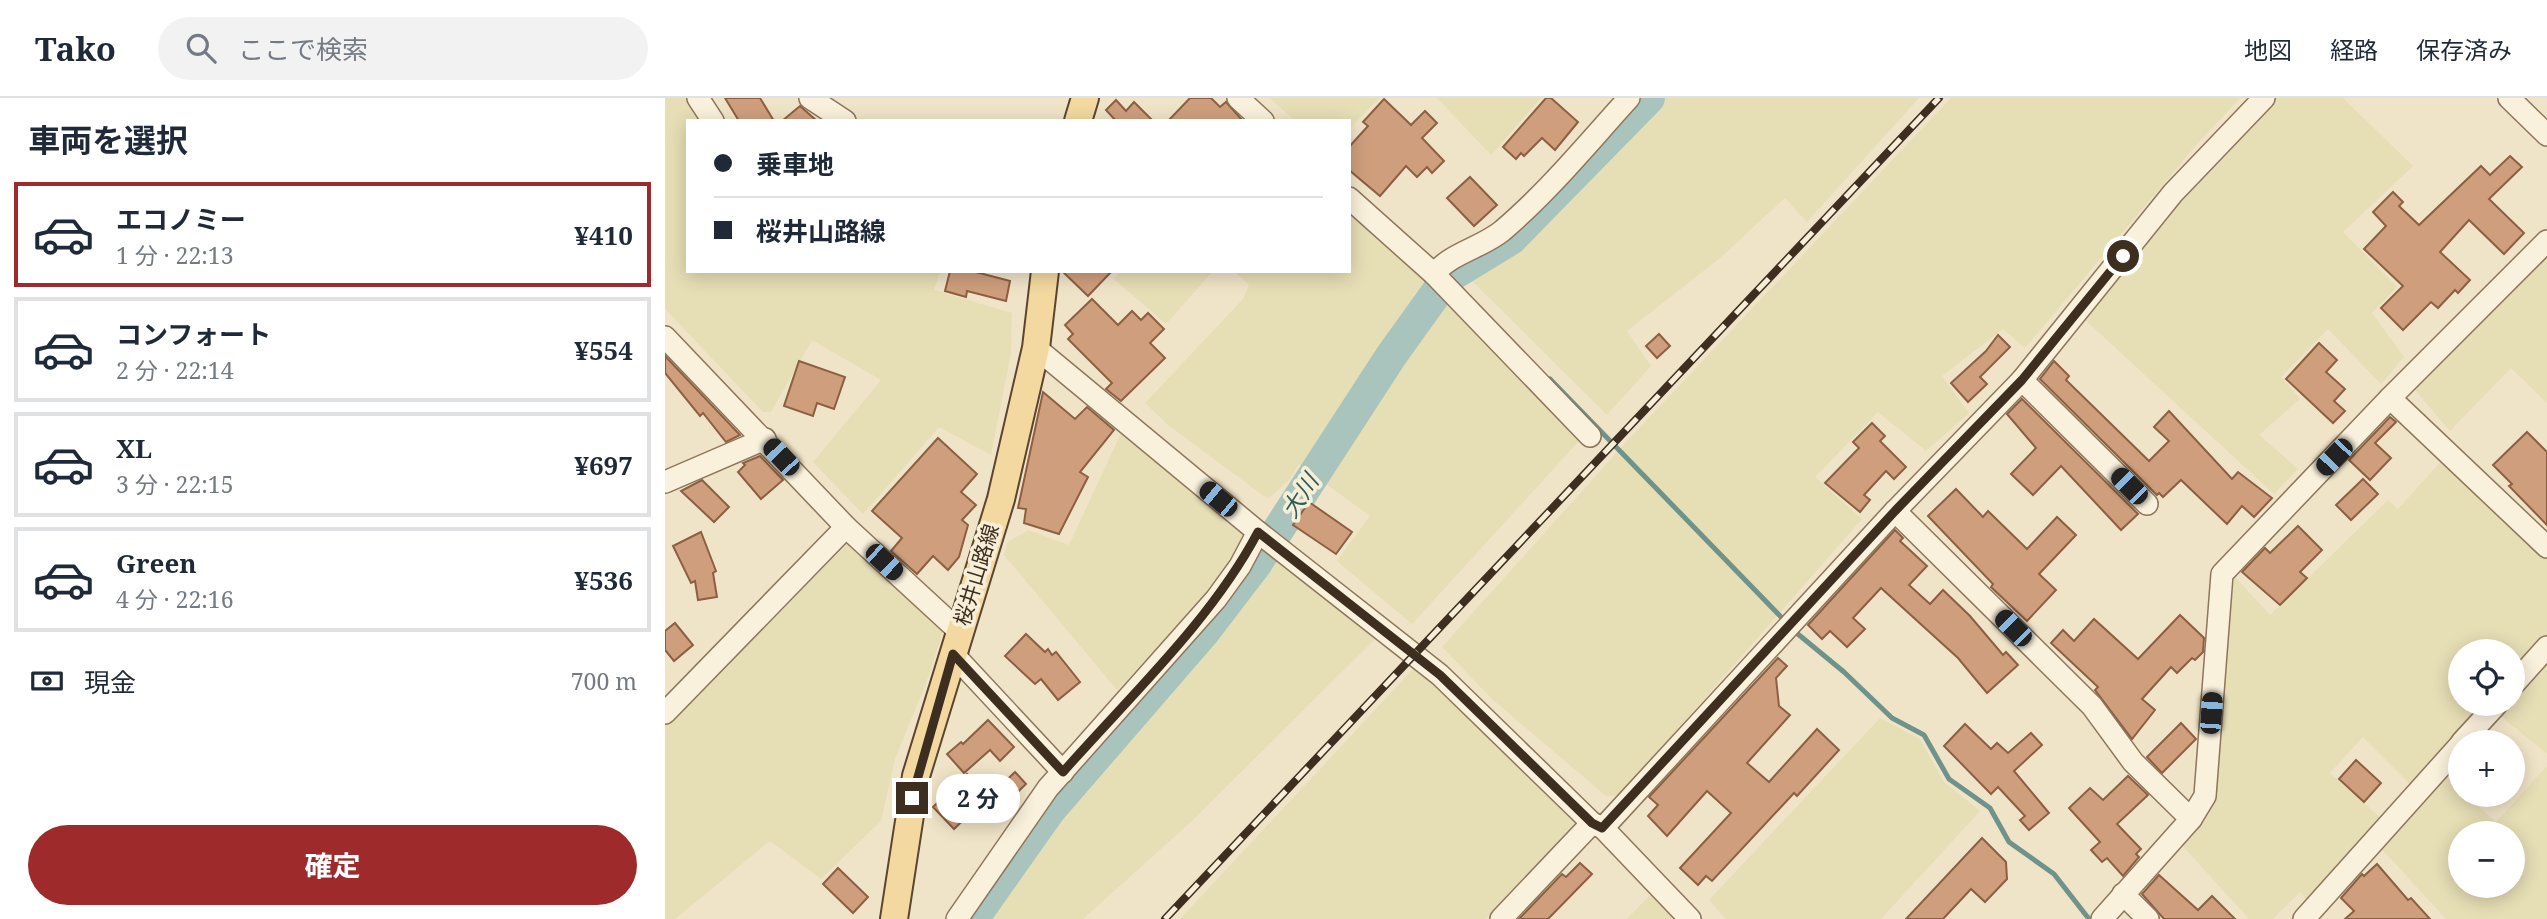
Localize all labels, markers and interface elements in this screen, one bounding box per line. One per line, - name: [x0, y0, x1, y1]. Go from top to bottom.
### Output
- search box: [158, 17, 648, 80]
- text: Tako: [35, 26, 116, 71]
- icon: search: [182, 29, 220, 67]
- text: ここで検索: [238, 31, 368, 67]
- text: 地図: [2244, 33, 2292, 66]
- text: 経路: [2330, 33, 2378, 66]
- text: 保存済み: [2416, 33, 2512, 66]
- text: 車両を選択: [28, 118, 188, 161]
- text: 乗車地: [756, 146, 834, 182]
- text: エコノミー: [116, 201, 246, 237]
- icon: car: [32, 203, 95, 266]
- text: 桜井山路線: [756, 213, 886, 249]
- text: ¥410: [574, 217, 633, 253]
- text: 1 分 · 22:13: [116, 239, 234, 271]
- route start: [2107, 240, 2139, 272]
- text: コンフォート: [116, 316, 271, 352]
- icon: car: [32, 318, 95, 381]
- text: ¥554: [574, 332, 633, 368]
- text: 2 分 · 22:14: [116, 354, 234, 386]
- text: XL: [116, 430, 152, 466]
- icon: car: [32, 433, 95, 496]
- car: [759, 434, 804, 480]
- car: [2312, 435, 2357, 479]
- text: ¥697: [574, 447, 633, 483]
- car: [2107, 464, 2152, 508]
- water label: 大川: [1273, 465, 1327, 523]
- text: 3 分 · 22:15: [116, 468, 234, 500]
- car: [1196, 477, 1241, 521]
- street label: 桜井山路線: [947, 520, 1005, 629]
- car: [862, 540, 907, 584]
- text: Green: [116, 545, 197, 581]
- icon: car: [32, 548, 95, 611]
- text: ¥536: [574, 562, 633, 598]
- text: 4 分 · 22:16: [116, 583, 234, 615]
- car: [1991, 606, 2036, 650]
- map controls: [2448, 639, 2525, 898]
- button: locate: [2448, 639, 2525, 716]
- icon: cash: [28, 662, 66, 700]
- text: 現金: [84, 664, 136, 700]
- text: 700 m: [571, 665, 637, 697]
- car: [2200, 691, 2223, 735]
- button: +: [2448, 730, 2525, 807]
- callout: 2 分: [937, 774, 1021, 822]
- route end: [896, 782, 928, 814]
- text: 2 分: [957, 782, 999, 814]
- button: −: [2448, 821, 2525, 898]
- button: 確定: [28, 825, 637, 905]

